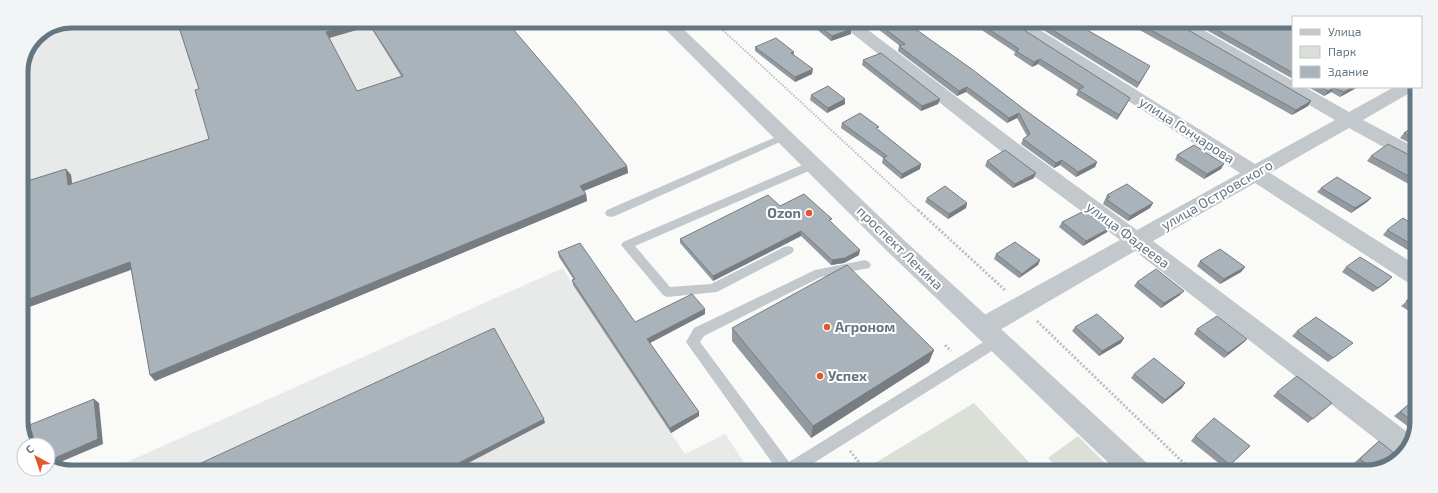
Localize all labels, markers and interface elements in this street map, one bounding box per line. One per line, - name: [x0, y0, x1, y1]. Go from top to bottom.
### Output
- legend: [1292, 16, 1422, 88]
- text: Улица: [1328, 24, 1361, 38]
- text: Парк: [1328, 44, 1357, 58]
- text: Здание: [1328, 64, 1369, 78]
- street label: улица Гончарова: [1136, 92, 1238, 167]
- street label: улица Островского: [1158, 156, 1275, 233]
- street label: улица Фадеева: [1083, 198, 1173, 272]
- street label: проспект Ленина: [854, 202, 947, 293]
- place label: Ozon: [767, 204, 801, 221]
- marker: Ozon: [804, 208, 814, 218]
- place label: Агроном: [835, 318, 895, 335]
- marker: Агроном: [822, 322, 832, 332]
- place label: Успех: [828, 367, 867, 384]
- marker: Успех: [815, 371, 825, 381]
- north arrow: [16, 437, 56, 477]
- text: С: [23, 442, 36, 456]

